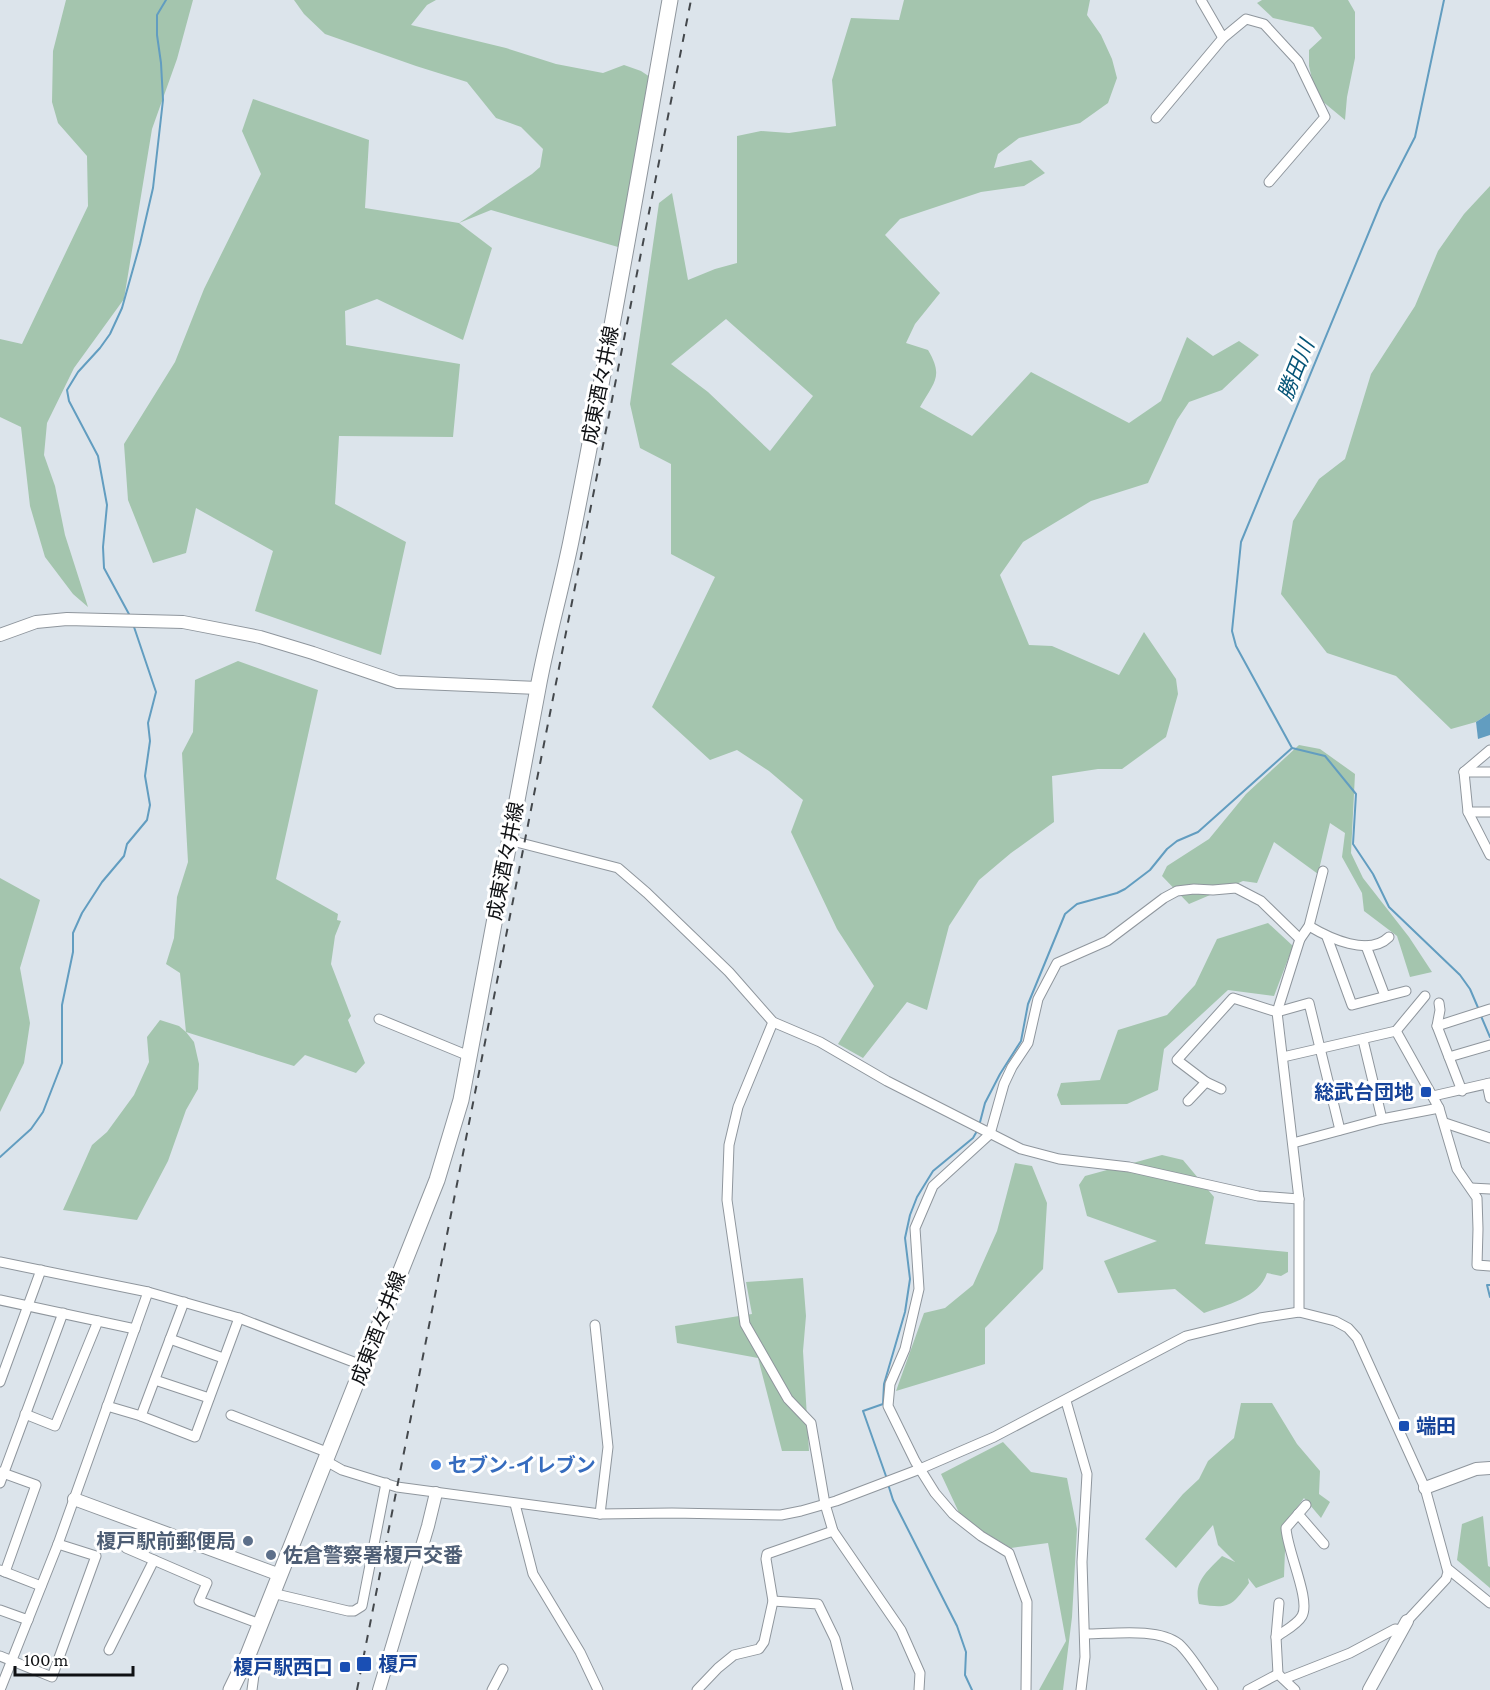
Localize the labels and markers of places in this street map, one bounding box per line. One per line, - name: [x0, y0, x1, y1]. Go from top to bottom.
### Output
- place label: 総武台団地: [1314, 1081, 1414, 1103]
- marker: 総武台団地: [1419, 1085, 1433, 1099]
- place label: 端田: [1416, 1415, 1456, 1437]
- marker: 端田: [1397, 1419, 1411, 1433]
- place label: セブン-イレブン: [448, 1454, 596, 1476]
- marker: セブン-イレブン: [429, 1458, 443, 1472]
- place label: 榎戸駅前郵便局: [96, 1530, 236, 1552]
- marker: 榎戸駅前郵便局: [241, 1534, 255, 1548]
- place label: 佐倉警察署榎戸交番: [283, 1544, 463, 1566]
- marker: 佐倉警察署榎戸交番: [264, 1548, 278, 1562]
- place label: 榎戸: [378, 1653, 418, 1675]
- marker: 榎戸: [355, 1655, 373, 1673]
- place label: 榎戸駅西口: [233, 1656, 333, 1678]
- marker: 榎戸駅西口: [338, 1660, 352, 1674]

